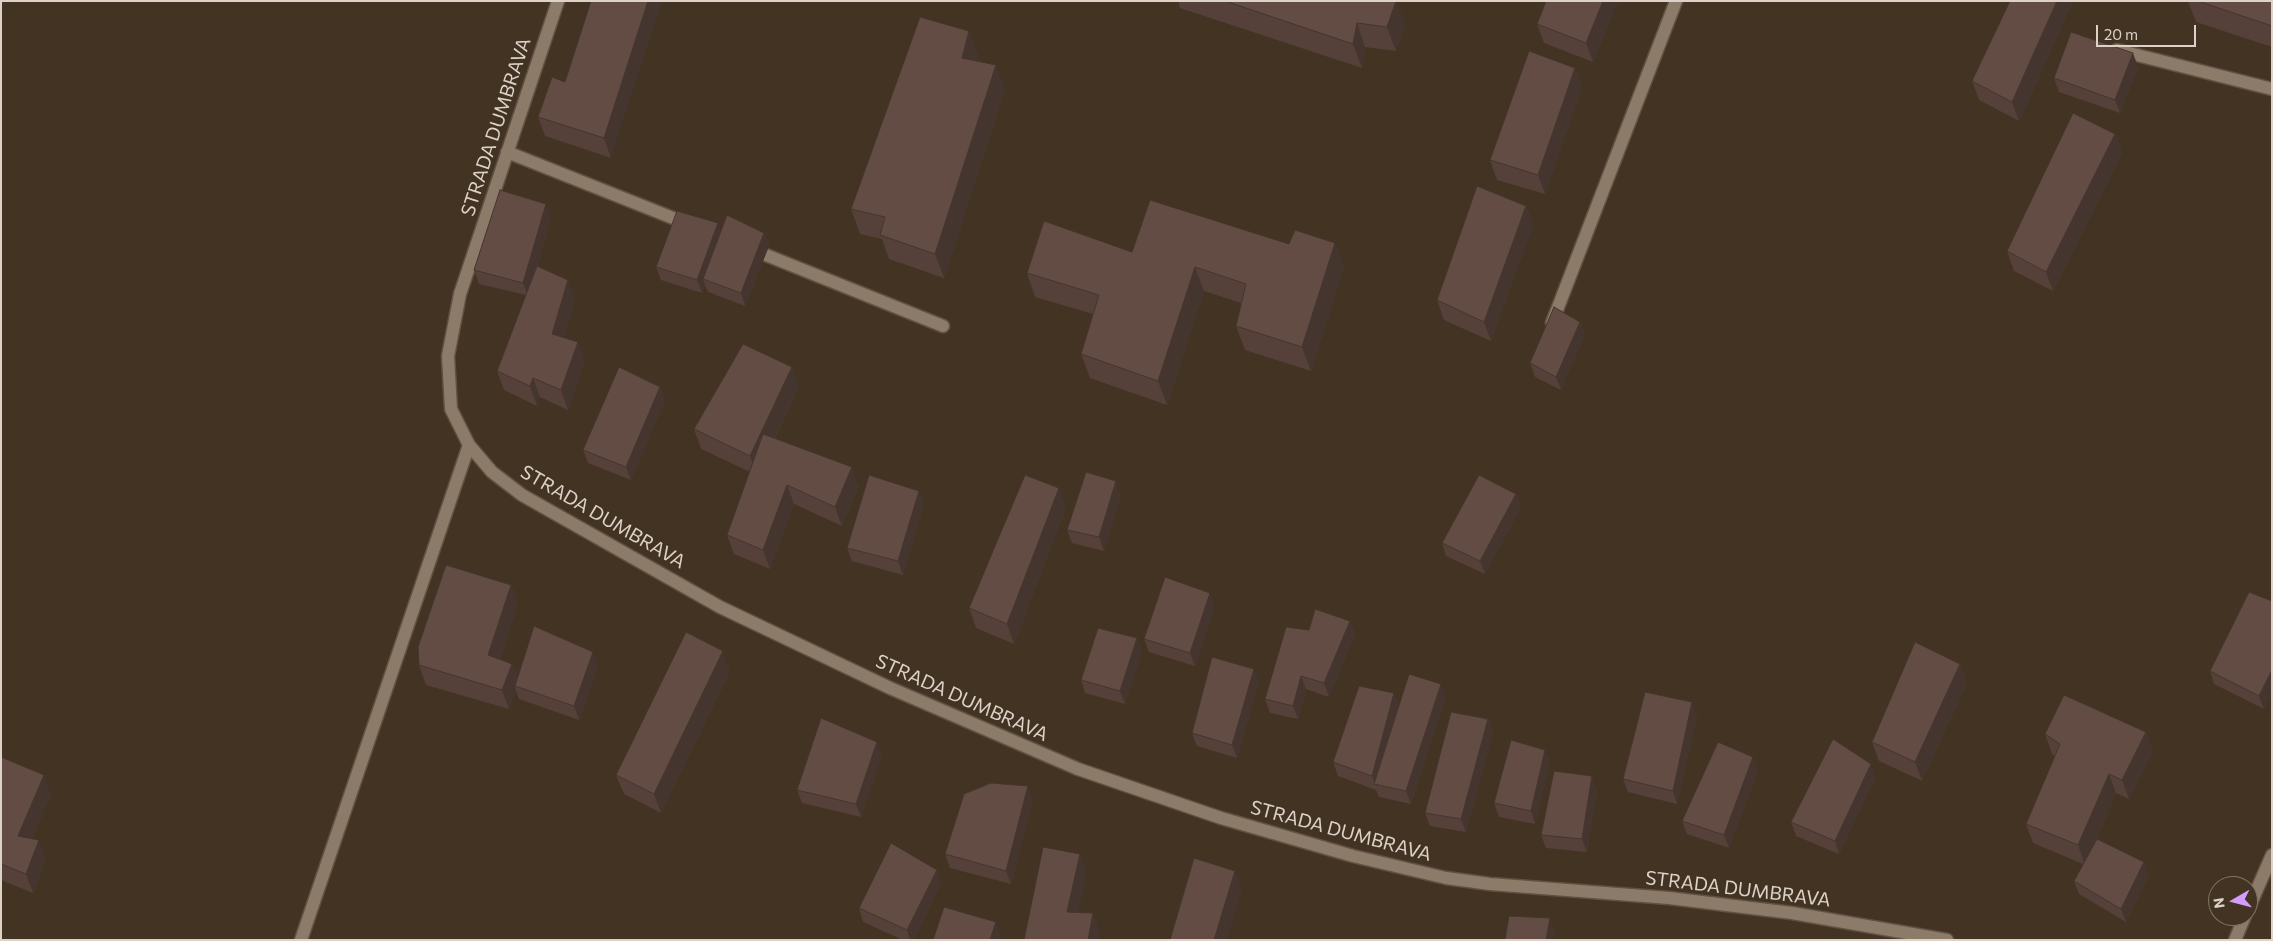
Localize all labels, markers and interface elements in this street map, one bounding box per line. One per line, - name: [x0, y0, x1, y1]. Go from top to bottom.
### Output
- scale bar: [2098, 15, 2198, 47]
- text: 20 m: [2104, 25, 2138, 43]
- street label: STRADA DUMBRAVA: [456, 35, 536, 219]
- street label: STRADA DUMBRAVA: [517, 461, 689, 573]
- street label: STRADA DUMBRAVA: [872, 650, 1052, 746]
- street label: STRADA DUMBRAVA: [1248, 796, 1434, 866]
- street label: STRADA DUMBRAVA: [1644, 866, 1832, 912]
- north arrow: [2208, 876, 2258, 926]
- text: N: [2209, 897, 2228, 909]

